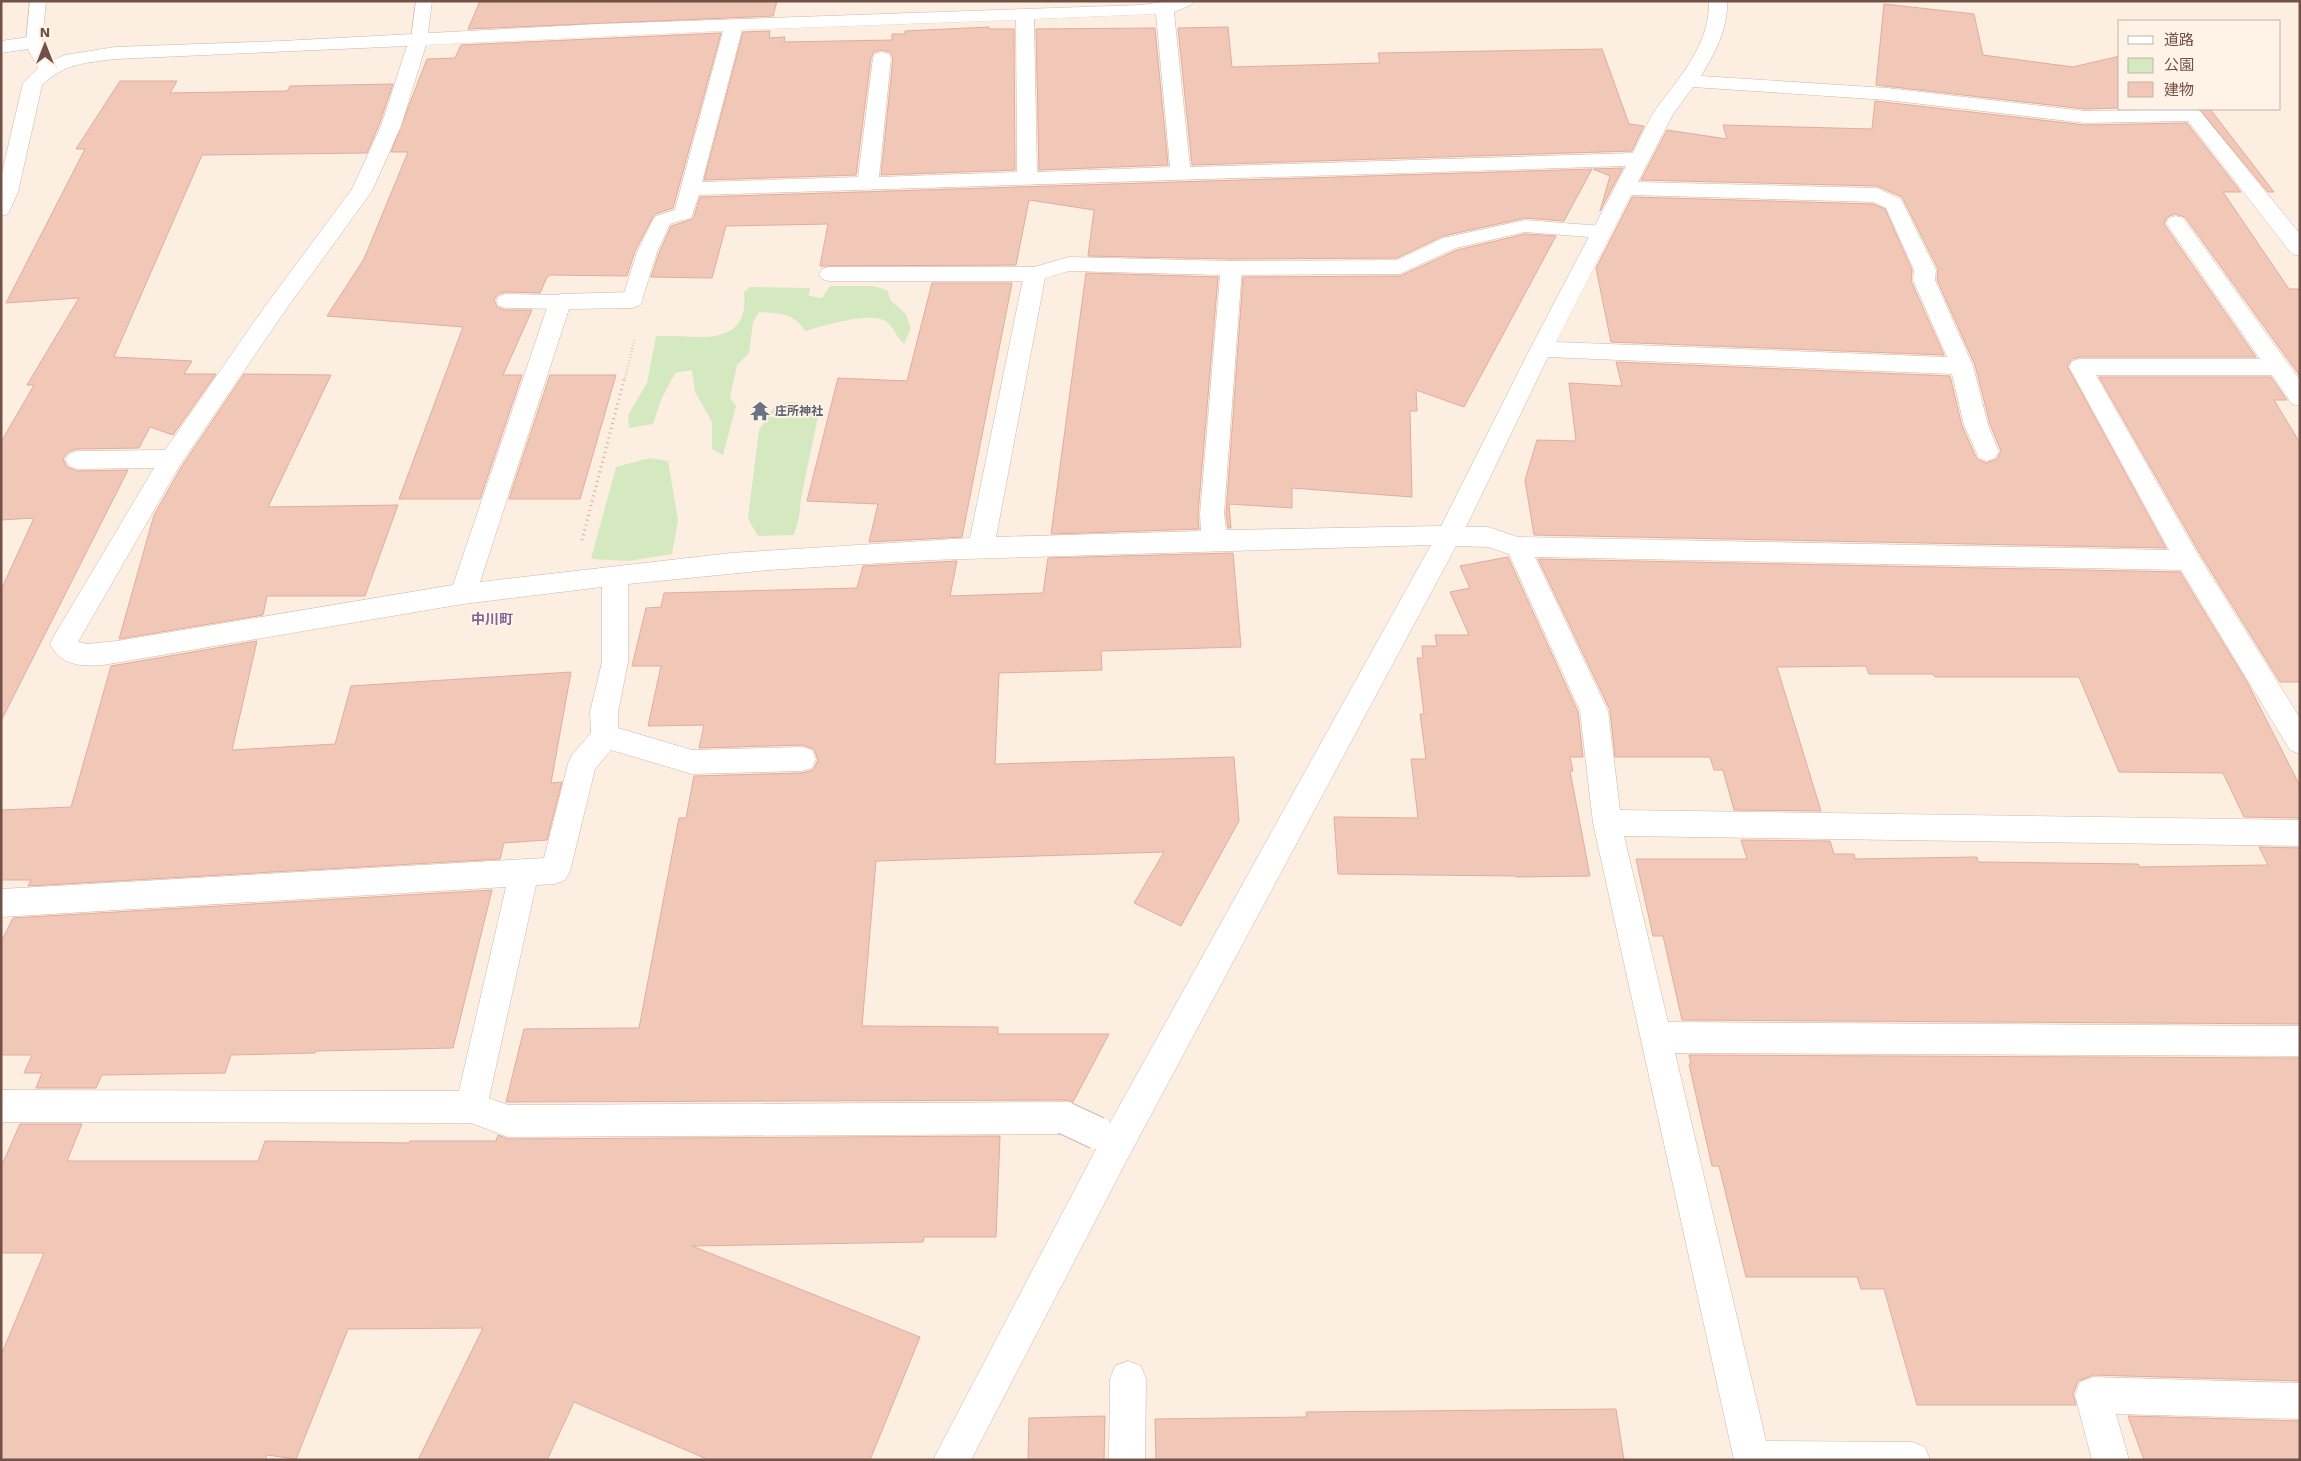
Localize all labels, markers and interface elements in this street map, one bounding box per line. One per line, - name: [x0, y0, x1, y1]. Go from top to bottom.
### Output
- north arrow: [20, 20, 70, 70]
- legend: [2118, 20, 2281, 110]
- text: N: [40, 24, 50, 40]
- text: 道路: [2164, 31, 2194, 49]
- text: 公園: [2164, 56, 2194, 74]
- text: 建物: [2164, 81, 2194, 99]
- temple icon: 庄所神社: [749, 400, 771, 422]
- place label: 庄所神社: [775, 404, 823, 418]
- district label: 中川町: [471, 611, 513, 627]

